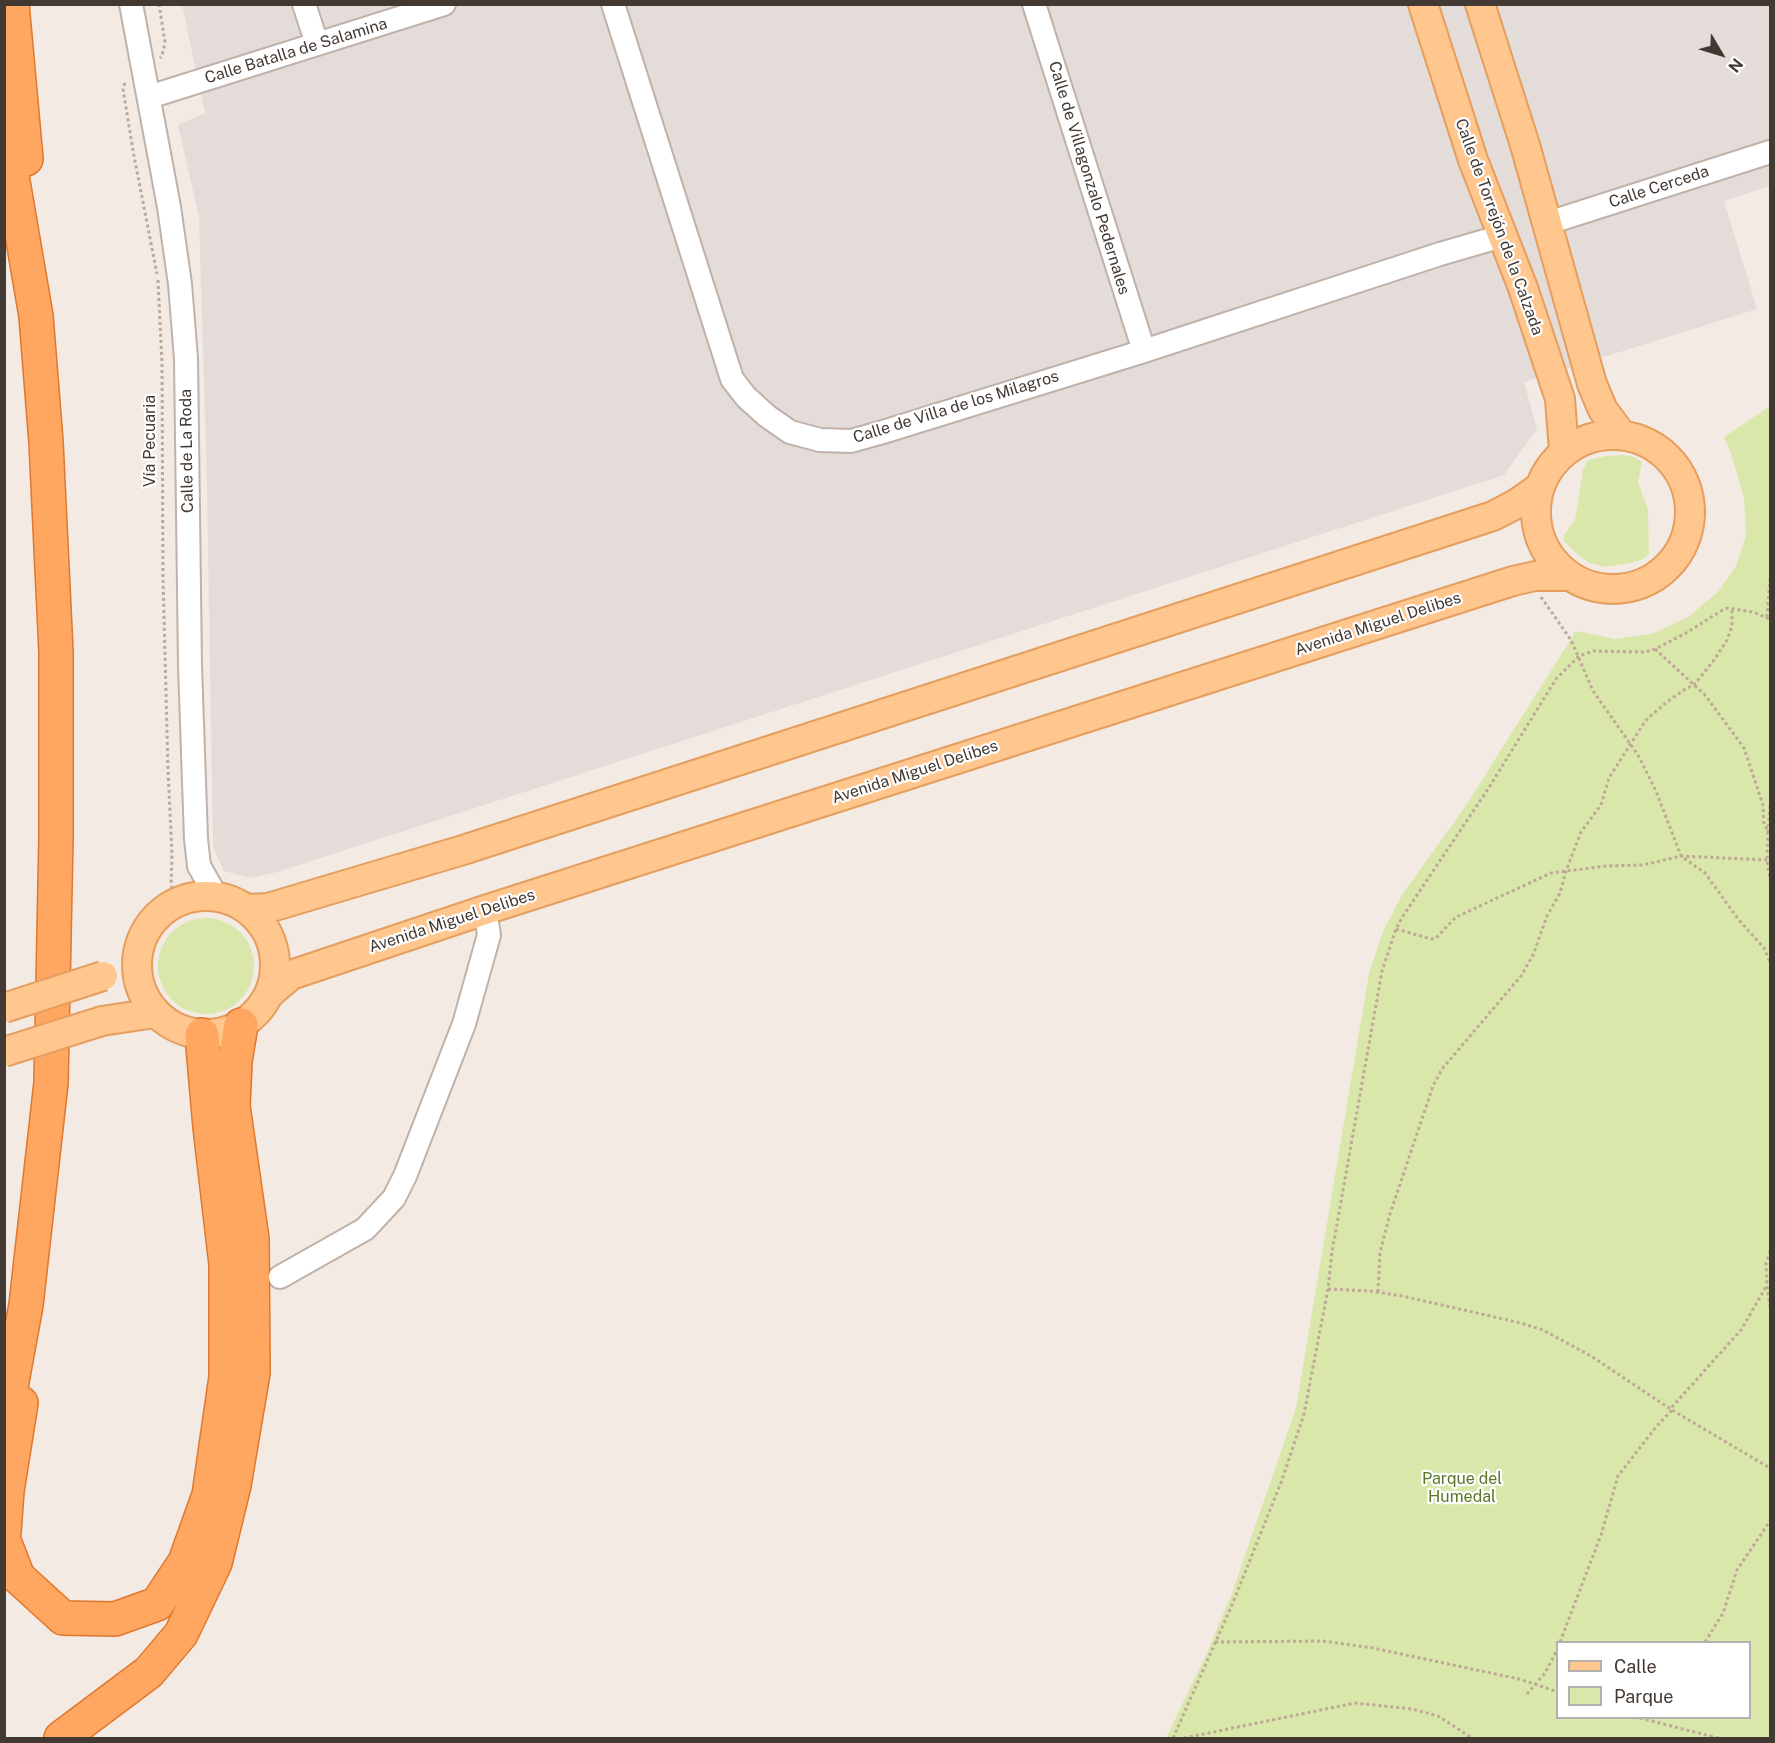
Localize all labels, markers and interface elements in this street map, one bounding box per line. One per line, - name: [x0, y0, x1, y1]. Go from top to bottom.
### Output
- street label: Calle Batalla de Salamina: [202, 14, 390, 88]
- north arrow: [1691, 24, 1751, 84]
- text: N: [1724, 55, 1747, 76]
- street label: Calle de Villagonzalo Pedernales: [1044, 59, 1134, 297]
- street label: Calle de Torrejón de la Calzada: [1451, 116, 1547, 338]
- street label: Calle Cerceda: [1607, 162, 1711, 212]
- street label: Calle de Villa de los Milagros: [851, 367, 1061, 447]
- street label: Calle de La Roda: [176, 389, 198, 513]
- street label: Vía Pecuaria: [140, 395, 160, 487]
- street label: Avenida Miguel Delibes: [1293, 588, 1463, 660]
- street label: Avenida Miguel Delibes: [830, 736, 1000, 808]
- street label: Avenida Miguel Delibes: [367, 885, 537, 957]
- park label: Parque del Humedal: [1422, 1469, 1502, 1507]
- legend: [1556, 1641, 1751, 1719]
- text: Calle: [1614, 1656, 1657, 1677]
- text: Parque: [1614, 1686, 1674, 1707]

